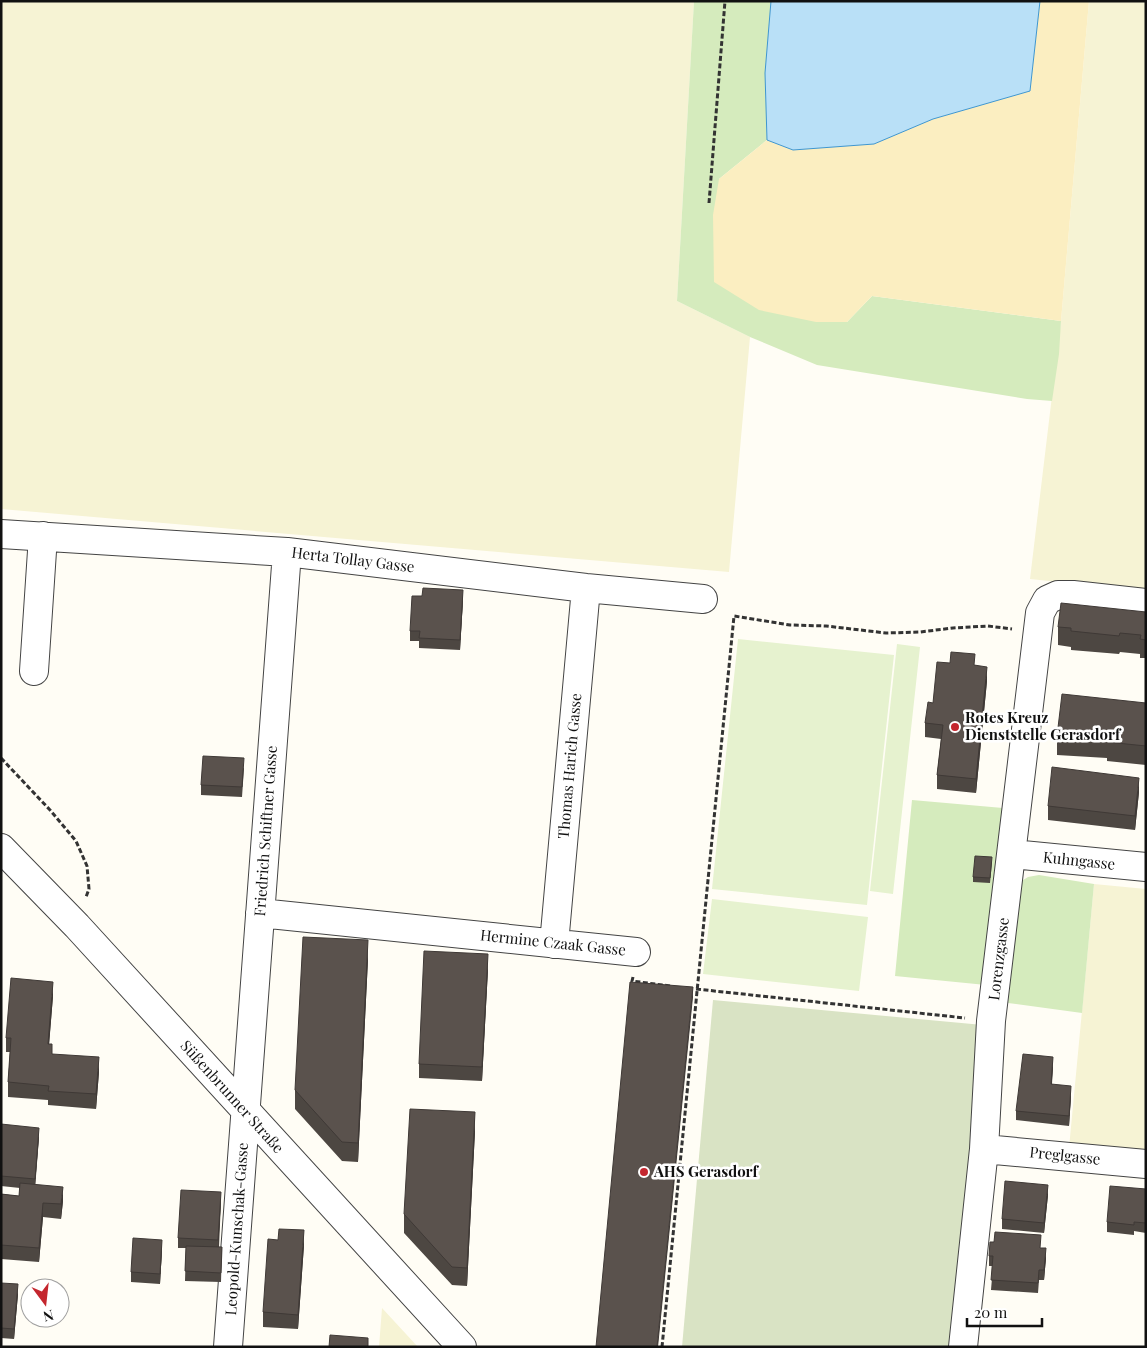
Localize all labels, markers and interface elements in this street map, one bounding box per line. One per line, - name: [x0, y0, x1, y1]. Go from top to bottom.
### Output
- street label: Herta Tollay Gasse: [290, 542, 416, 576]
- street label: Thomas Harich Gasse: [553, 692, 585, 840]
- place label: Rotes Kreuz Dienststelle Gerasdorf: [965, 707, 1122, 744]
- marker: Rotes Kreuz Dienststelle Gerasdorf: [949, 721, 961, 733]
- street label: Friedrich Schiftner Gasse: [249, 745, 281, 917]
- street label: Kuhngasse: [1042, 846, 1116, 874]
- street label: Lorenzgasse: [983, 916, 1013, 1001]
- street label: Hermine Czaak Gasse: [479, 924, 627, 960]
- street label: Süßenbrunner Straße: [177, 1036, 289, 1157]
- street label: Preglgasse: [1029, 1141, 1102, 1169]
- street label: Leopold-Kunschak-Gasse: [220, 1142, 252, 1316]
- place label: AHS Gerasdorf: [653, 1161, 760, 1181]
- marker: AHS Gerasdorf: [638, 1166, 650, 1178]
- north arrow: [20, 1278, 70, 1328]
- scale bar: [967, 1296, 1042, 1328]
- text: 20 m: [974, 1302, 1008, 1322]
- text: N: [41, 1306, 56, 1327]

